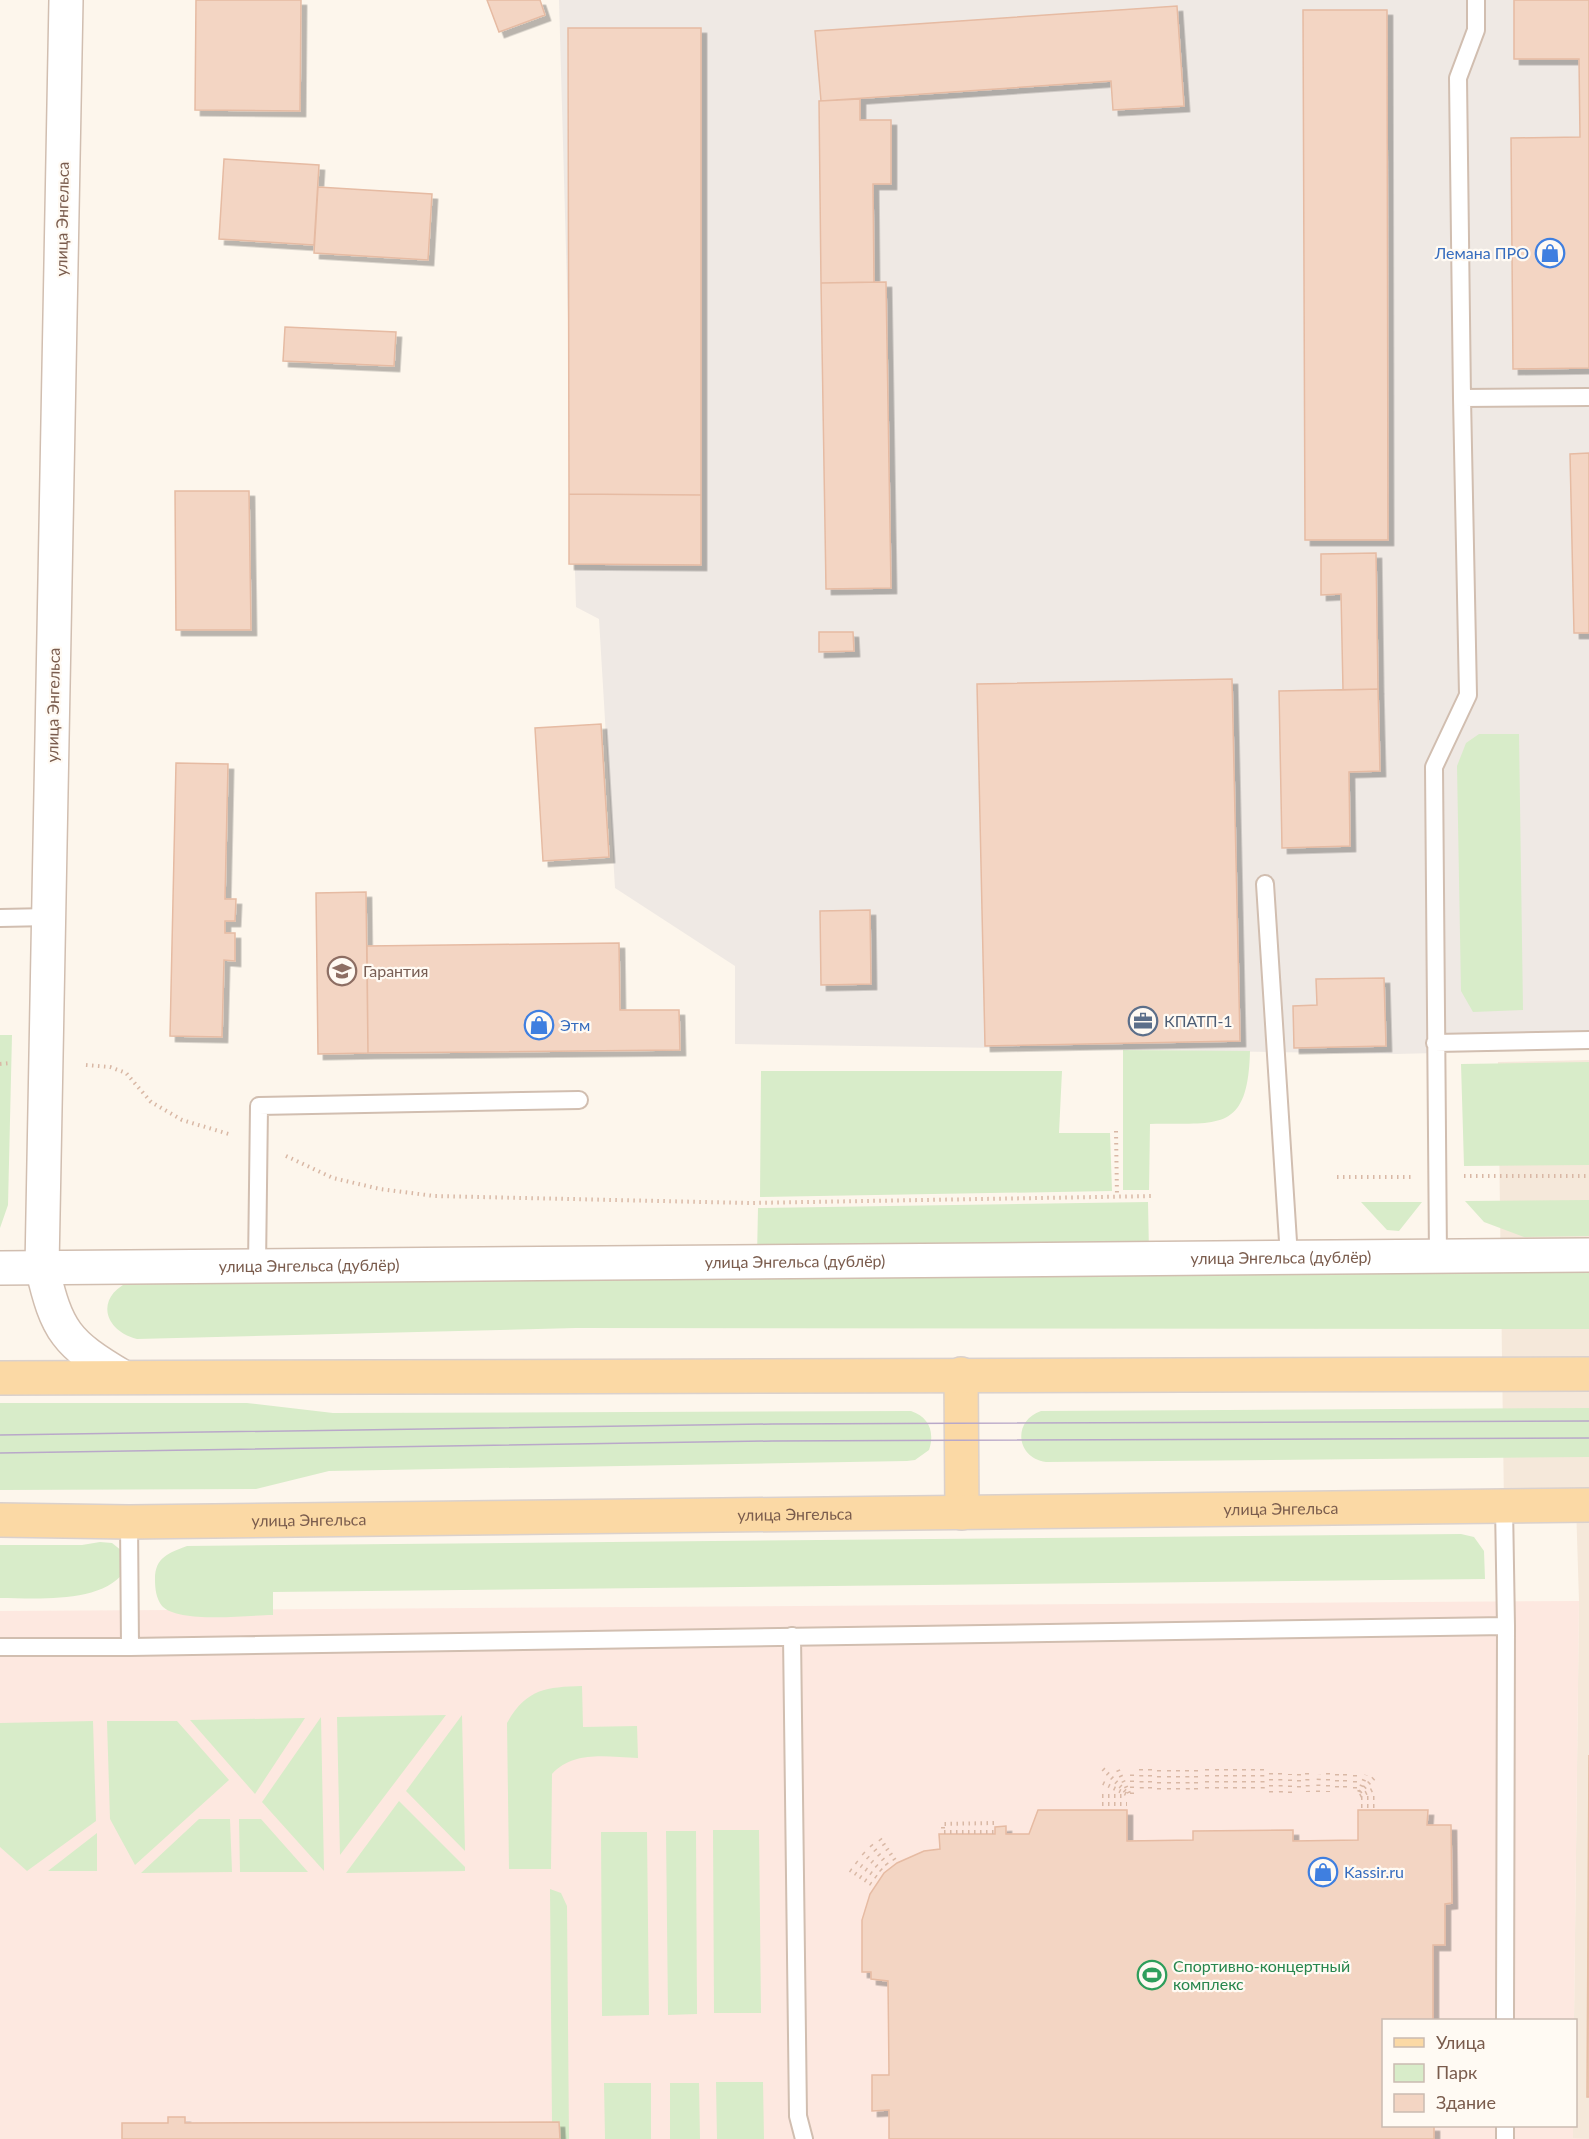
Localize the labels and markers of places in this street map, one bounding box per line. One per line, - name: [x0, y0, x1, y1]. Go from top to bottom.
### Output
- shop icon: Лемана ПРО: [1534, 237, 1566, 269]
- place label: Лемана ПРО: [1434, 243, 1529, 262]
- school or university icon: Гарантия: [326, 955, 358, 987]
- place label: Гарантия: [363, 961, 428, 980]
- office icon: КПАТП-1: [1127, 1005, 1159, 1037]
- shop icon: Этм: [523, 1009, 555, 1041]
- place label: КПАТП-1: [1164, 1011, 1233, 1030]
- place label: Этм: [560, 1015, 590, 1034]
- shop icon: Kassir.ru: [1307, 1856, 1339, 1888]
- place label: Kassir.ru: [1344, 1862, 1404, 1881]
- place label: Спортивно-концертный комплекс: [1173, 1956, 1350, 1993]
- sports icon: Спортивно-концертный комплекс: [1136, 1959, 1168, 1991]

